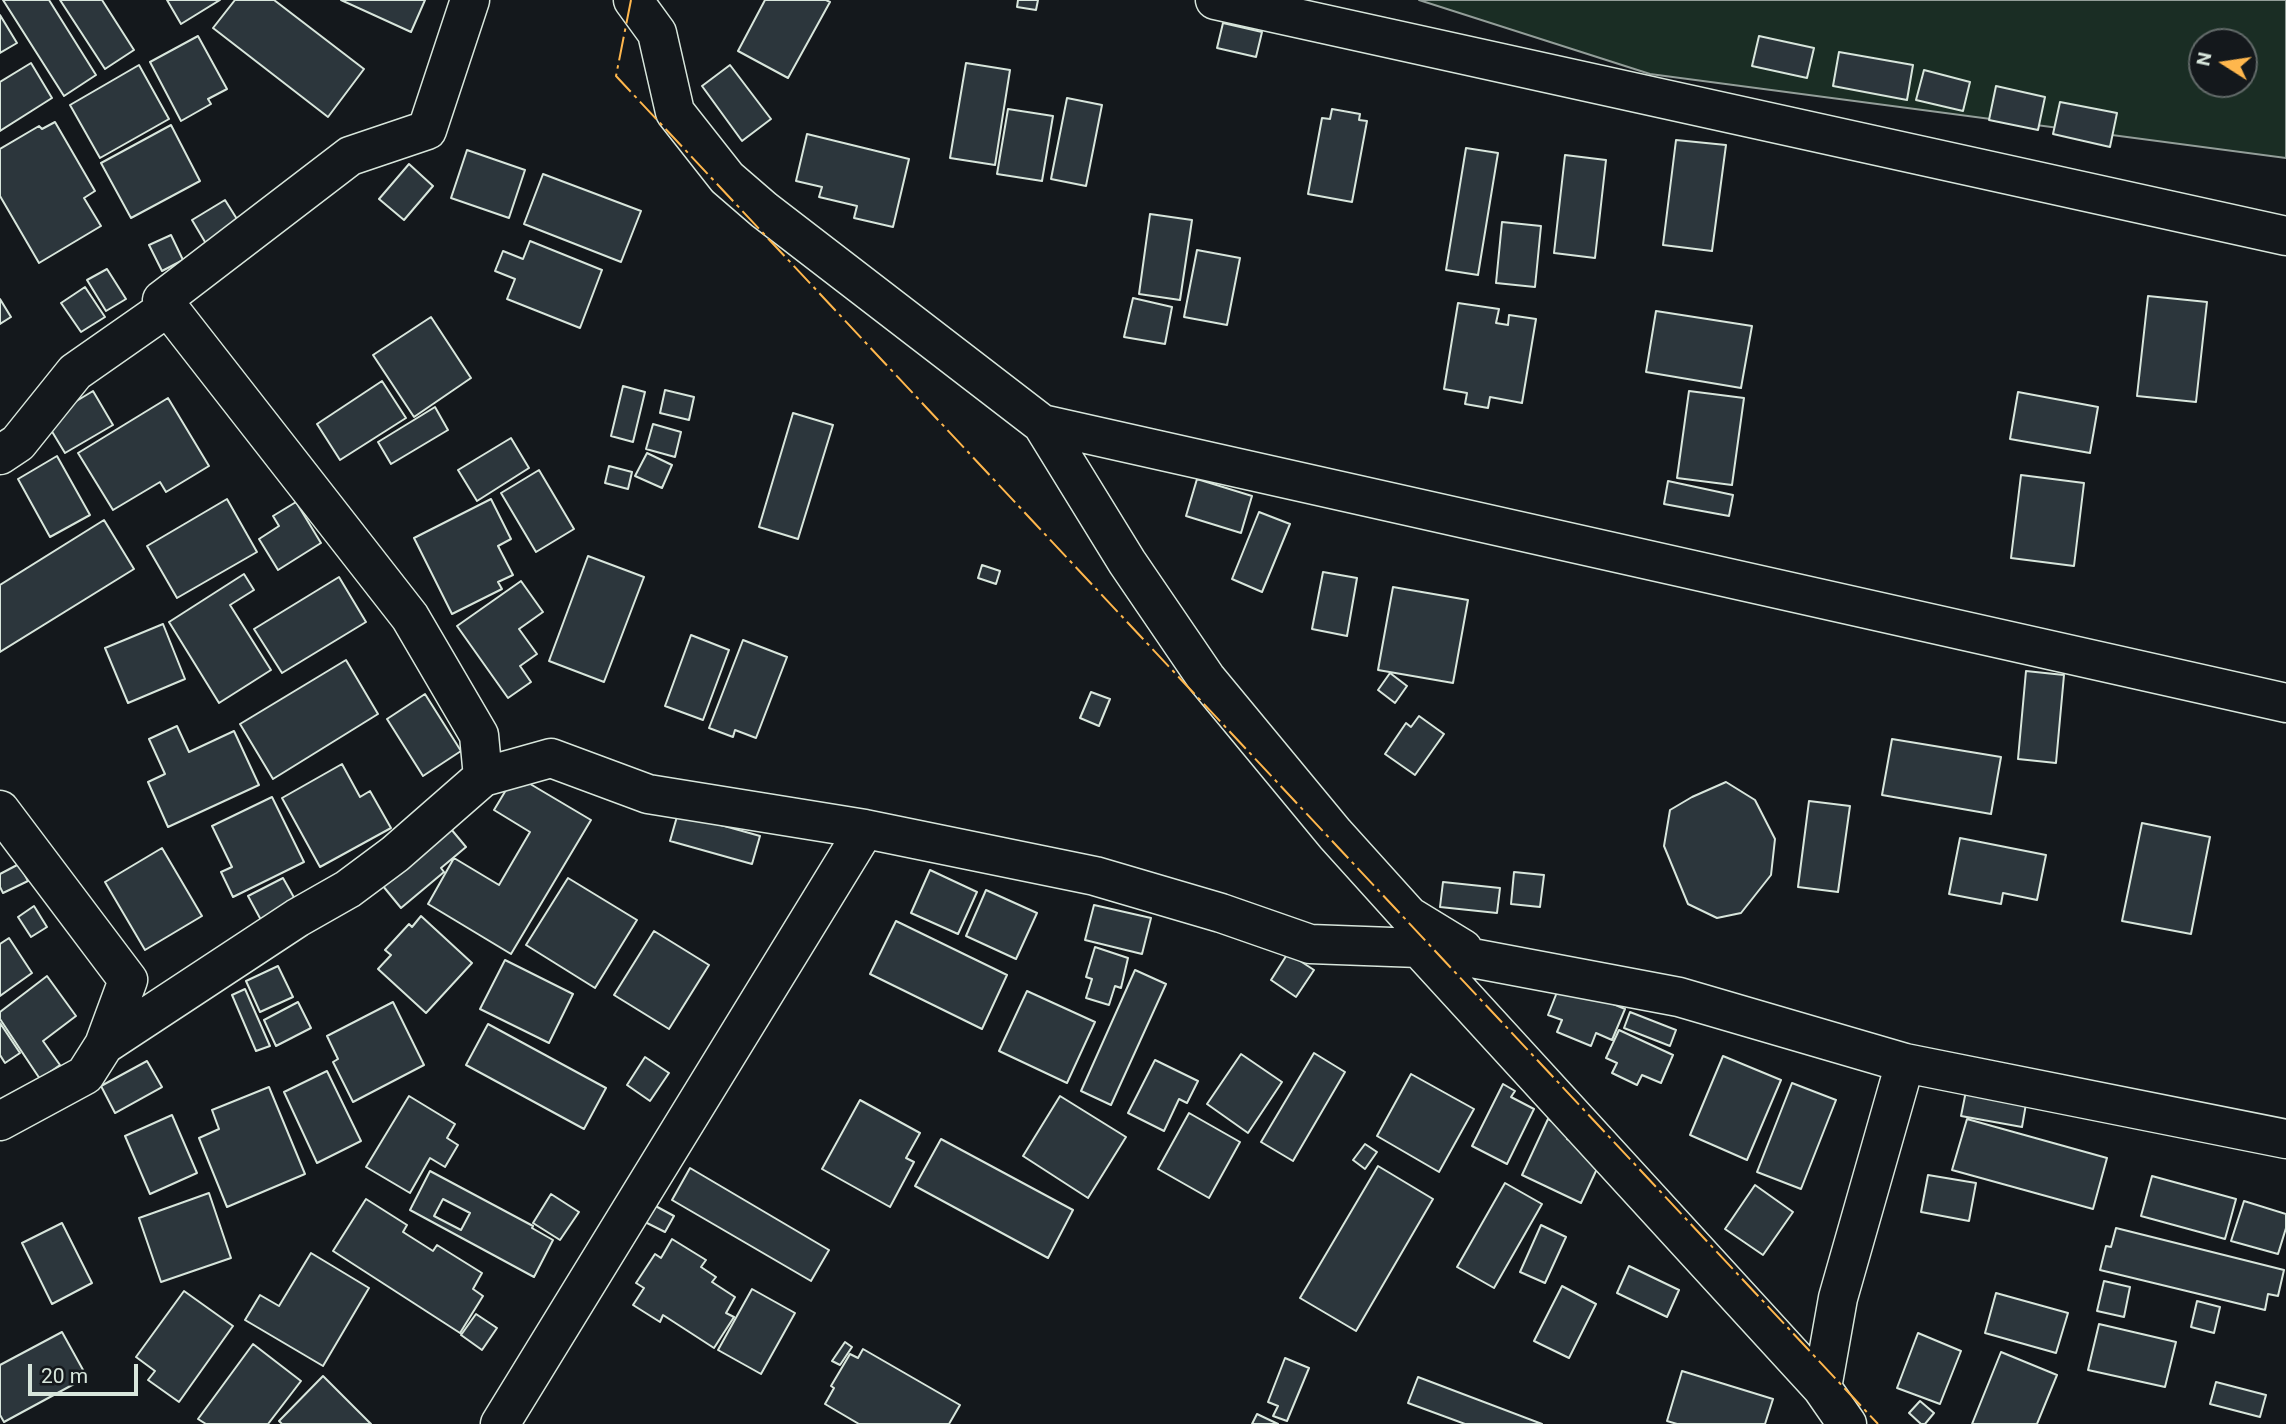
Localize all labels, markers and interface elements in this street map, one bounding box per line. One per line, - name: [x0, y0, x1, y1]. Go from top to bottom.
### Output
- north arrow: [2188, 28, 2258, 98]
- text: N: [2191, 50, 2217, 68]
- scale bar: [32, 1350, 142, 1394]
- text: 20 m: [41, 1364, 88, 1388]

